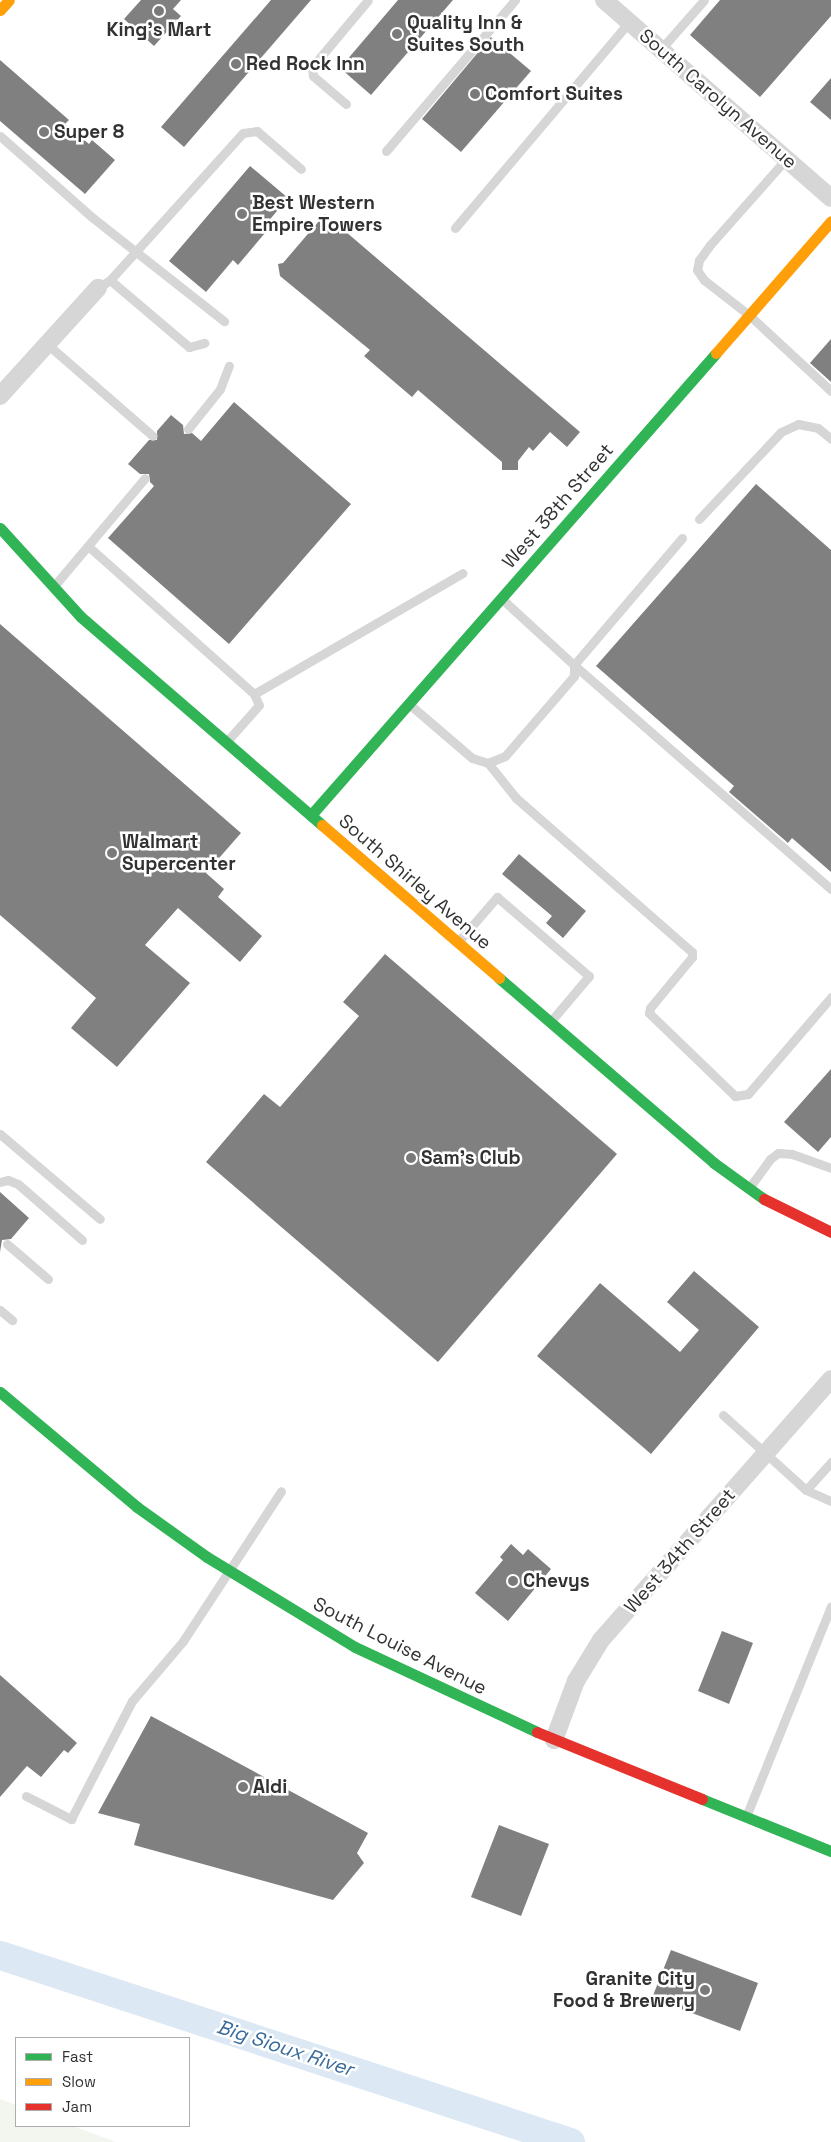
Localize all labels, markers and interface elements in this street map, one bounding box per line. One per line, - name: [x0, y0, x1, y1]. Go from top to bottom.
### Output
- marker: King's Mart: [153, 5, 165, 17]
- place label: Quality Inn & Suites South: [407, 12, 525, 56]
- place label: King's Mart: [107, 19, 211, 41]
- street label: South Carolyn Avenue: [634, 24, 802, 174]
- marker: Quality Inn & Suites South: [391, 28, 403, 40]
- place label: Red Rock Inn: [246, 53, 365, 75]
- marker: Red Rock Inn: [230, 58, 242, 70]
- place label: Comfort Suites: [485, 83, 623, 105]
- marker: Comfort Suites: [469, 88, 481, 100]
- place label: Super 8: [54, 121, 124, 143]
- marker: Super 8: [38, 126, 50, 138]
- place label: Best Western Empire Towers: [252, 192, 383, 236]
- marker: Best Western Empire Towers: [236, 208, 248, 220]
- street label: West 38th Street: [498, 439, 618, 573]
- street label: South Shirley Avenue: [334, 809, 496, 955]
- place label: Walmart Supercenter: [122, 831, 236, 875]
- marker: Walmart Supercenter: [106, 847, 118, 859]
- place label: Sam's Club: [421, 1147, 521, 1169]
- marker: Sam's Club: [405, 1152, 417, 1164]
- street label: West 34th Street: [620, 1484, 740, 1618]
- place label: Chevys: [523, 1570, 590, 1592]
- marker: Chevys: [507, 1575, 519, 1587]
- street label: South Louise Avenue: [309, 1592, 491, 1700]
- place label: Aldi: [253, 1776, 287, 1798]
- marker: Aldi: [237, 1781, 249, 1793]
- place label: Granite City Food & Brewery: [553, 1968, 695, 2012]
- marker: Granite City Food & Brewery: [699, 1984, 711, 1996]
- water label: Big Sioux River: [214, 2015, 356, 2081]
- legend: [15, 2037, 190, 2127]
- text: Fast: [62, 2047, 93, 2066]
- text: Slow: [62, 2072, 96, 2091]
- text: Jam: [62, 2097, 92, 2116]

